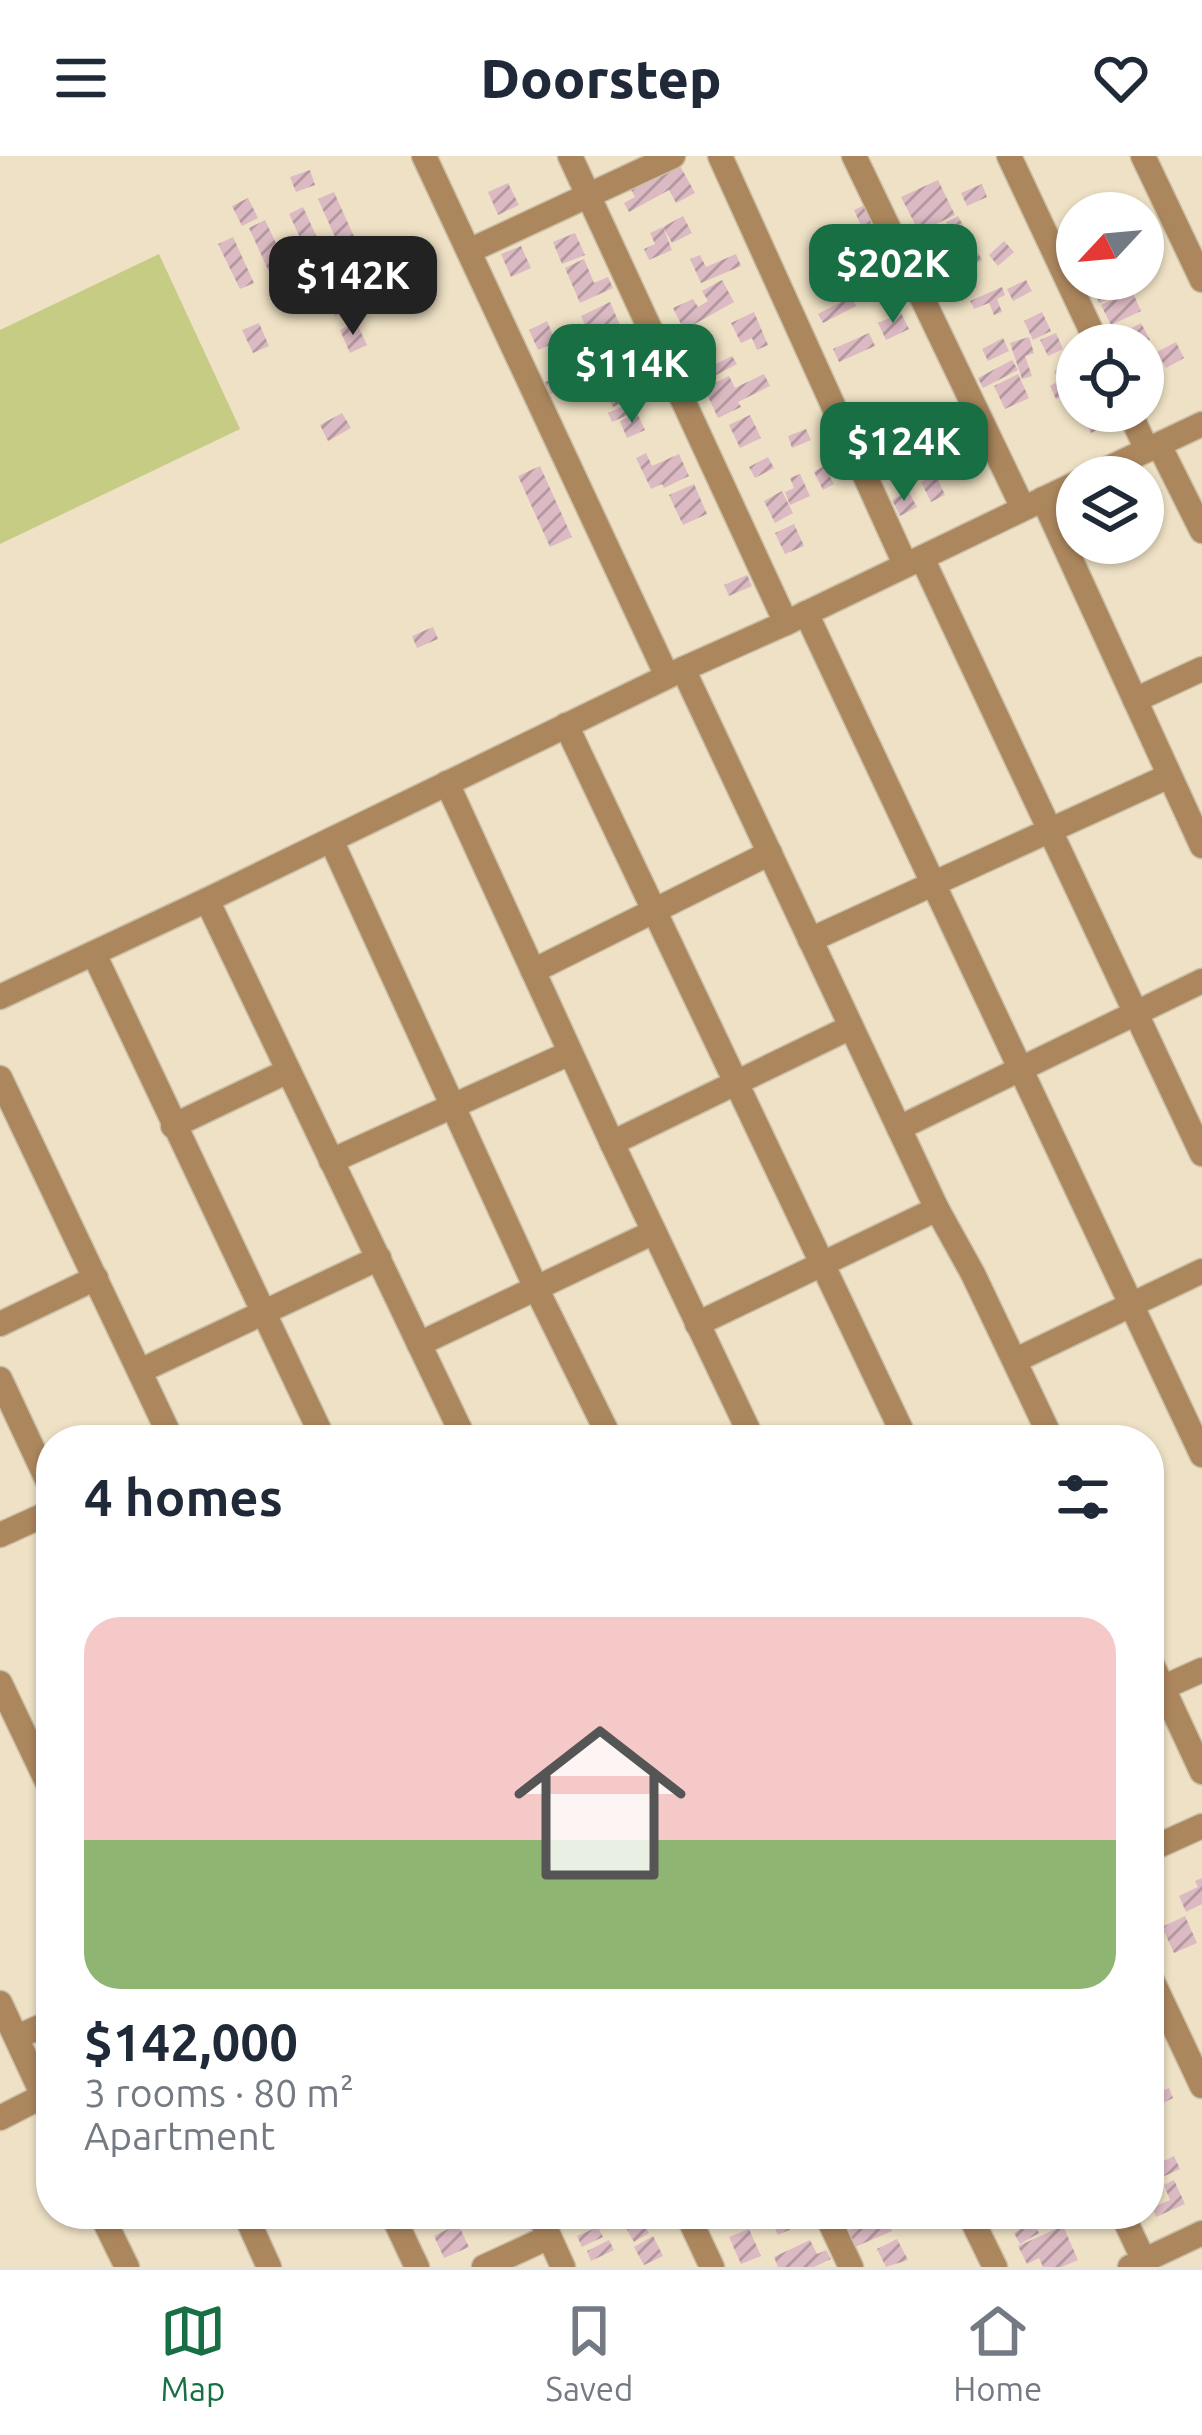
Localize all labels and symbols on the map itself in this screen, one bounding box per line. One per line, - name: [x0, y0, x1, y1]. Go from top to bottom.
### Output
- north arrow: [1056, 192, 1164, 300]
- pin: $202K: [809, 224, 977, 326]
- pin: $142K: [269, 236, 437, 338]
- pin: $114K: [548, 324, 716, 426]
- pin: $124K: [820, 402, 988, 504]

